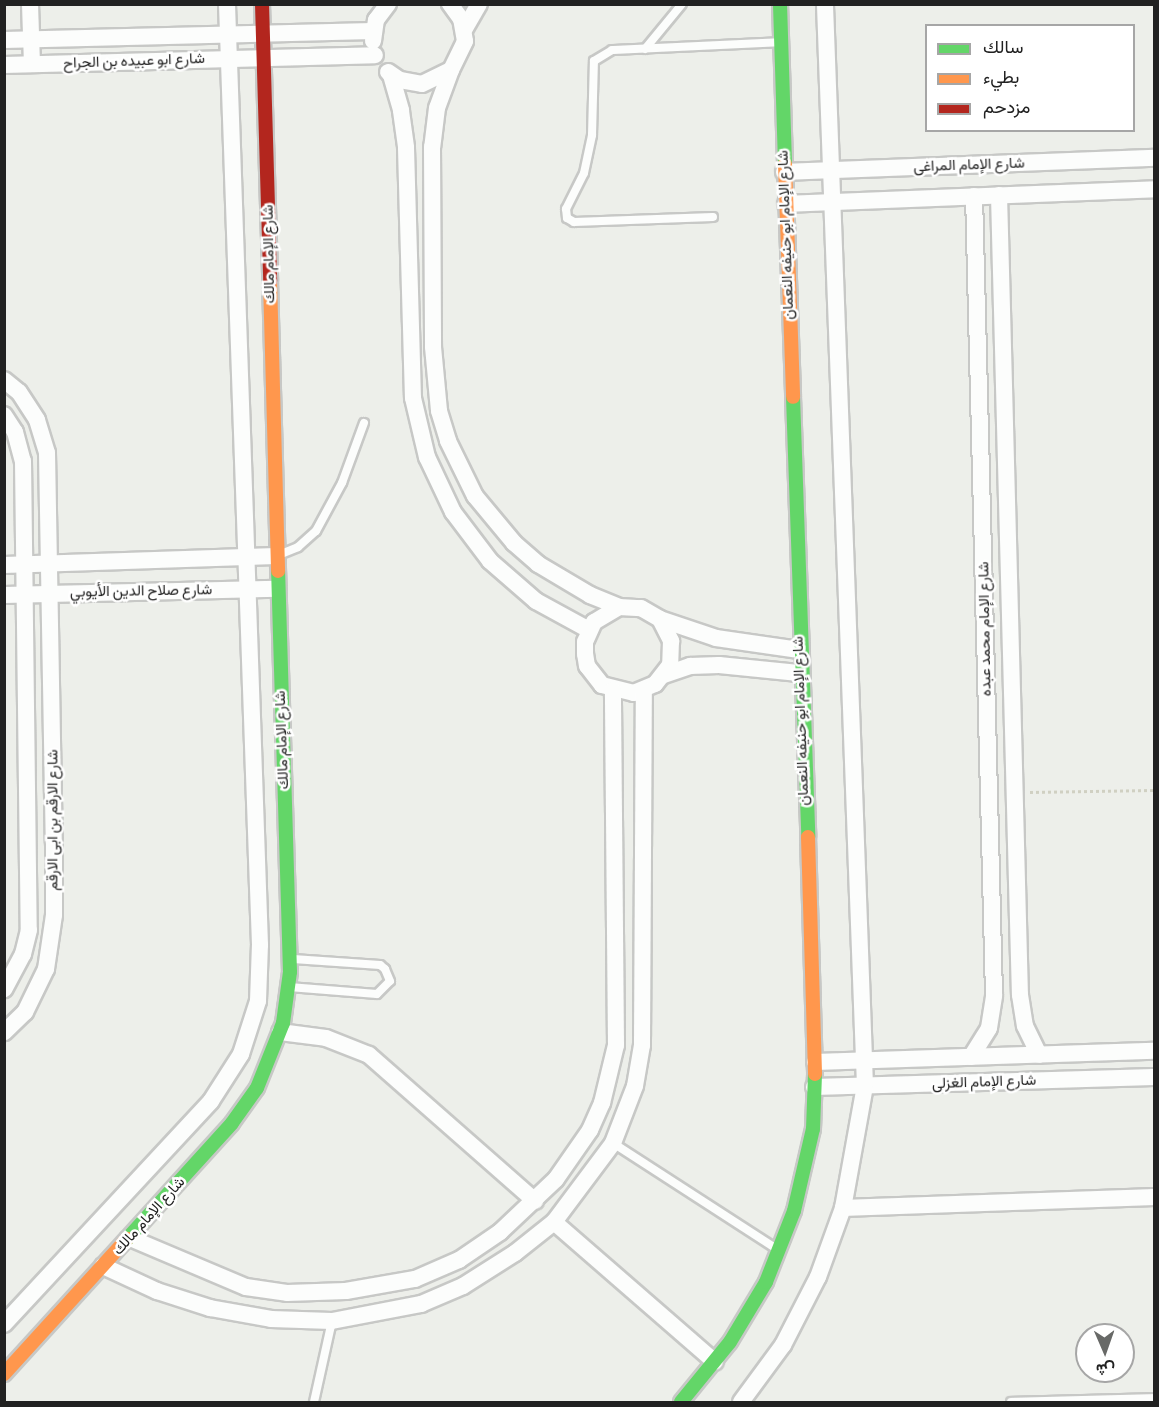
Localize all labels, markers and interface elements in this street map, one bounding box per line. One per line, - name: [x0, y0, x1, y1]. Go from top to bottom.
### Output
- legend: [925, 24, 1135, 132]
- text: سالك: [983, 35, 1023, 60]
- street label: شارع ابو عبيده بن الجراح: [63, 50, 205, 72]
- text: بطيء: [983, 65, 1019, 90]
- text: مزدحم: [983, 95, 1030, 120]
- street label: شارع الإمام ابو حنيفه النعمان: [774, 150, 798, 320]
- street label: شارع الإمام المراغى: [913, 154, 1025, 176]
- street label: شارع الإمام مالك: [259, 204, 279, 304]
- street label: شارع الإمام محمد عبده: [975, 561, 995, 697]
- street label: شارع صلاح الدين الأيوبي: [70, 581, 212, 601]
- street label: شارع الإمام ابو حنيفه النعمان: [789, 636, 813, 806]
- street label: شارع الإمام مالك: [271, 690, 293, 790]
- street label: شارع الارقم بن ابى الارقم: [44, 749, 62, 891]
- street label: شارع الإمام الغزلى: [932, 1071, 1036, 1093]
- street label: شارع الإمام مالك: [109, 1173, 189, 1259]
- north arrow: [1075, 1323, 1135, 1383]
- text: ش: [1096, 1358, 1116, 1380]

